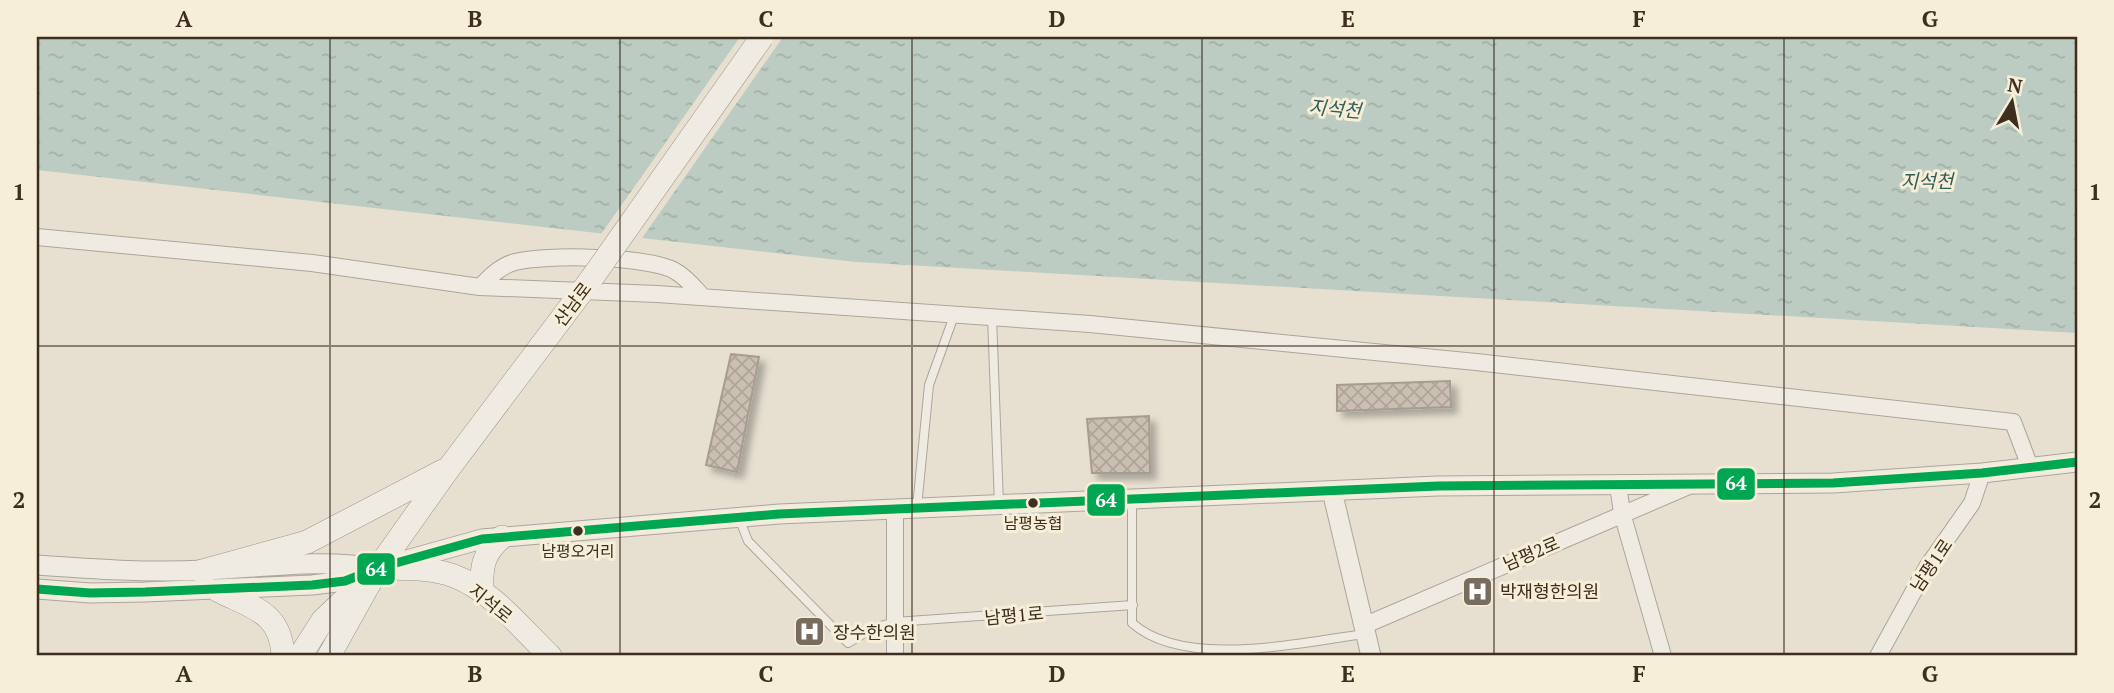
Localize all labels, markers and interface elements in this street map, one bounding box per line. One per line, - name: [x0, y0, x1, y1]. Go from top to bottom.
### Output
- text: A: [176, 3, 193, 34]
- text: B: [468, 3, 483, 34]
- text: C: [759, 3, 774, 34]
- text: D: [1049, 3, 1066, 34]
- text: E: [1341, 3, 1355, 34]
- text: F: [1632, 3, 1646, 34]
- text: G: [1922, 3, 1939, 34]
- north arrow: [1978, 66, 2048, 136]
- text: N: [2006, 71, 2025, 98]
- water label: 지석천: [1308, 93, 1364, 123]
- water label: 지석천: [1901, 168, 1955, 193]
- text: 1: [13, 176, 26, 207]
- text: 1: [2089, 176, 2102, 207]
- street label: 산남로: [547, 277, 597, 331]
- line badge: 64: [1716, 467, 1756, 501]
- text: 64: [1725, 470, 1747, 495]
- line badge: 64: [1086, 483, 1126, 517]
- text: 2: [13, 484, 26, 515]
- text: 2: [2089, 484, 2102, 515]
- text: 64: [1095, 487, 1117, 512]
- marker: 남평농협: [1026, 496, 1040, 510]
- place label: 남평농협: [1004, 512, 1062, 534]
- marker: 남평오거리: [571, 524, 585, 538]
- street label: 남평2로: [1499, 530, 1563, 576]
- street label: 남평1로: [1904, 534, 1958, 596]
- place label: 남평오거리: [541, 540, 615, 562]
- line badge: 64: [356, 552, 396, 586]
- text: 64: [365, 556, 387, 581]
- hospital icon: 박재형한의원: [1460, 574, 1494, 608]
- street label: 지석로: [464, 578, 518, 628]
- place label: 박재형한의원: [1500, 579, 1599, 603]
- street label: 남평1로: [983, 600, 1045, 630]
- hospital icon: 장수한의원: [793, 615, 827, 649]
- place label: 장수한의원: [833, 620, 916, 644]
- text: A: [176, 658, 193, 689]
- text: B: [468, 658, 483, 689]
- text: C: [759, 658, 774, 689]
- text: D: [1049, 658, 1066, 689]
- text: E: [1341, 658, 1355, 689]
- text: F: [1632, 658, 1646, 689]
- text: G: [1922, 658, 1939, 689]

